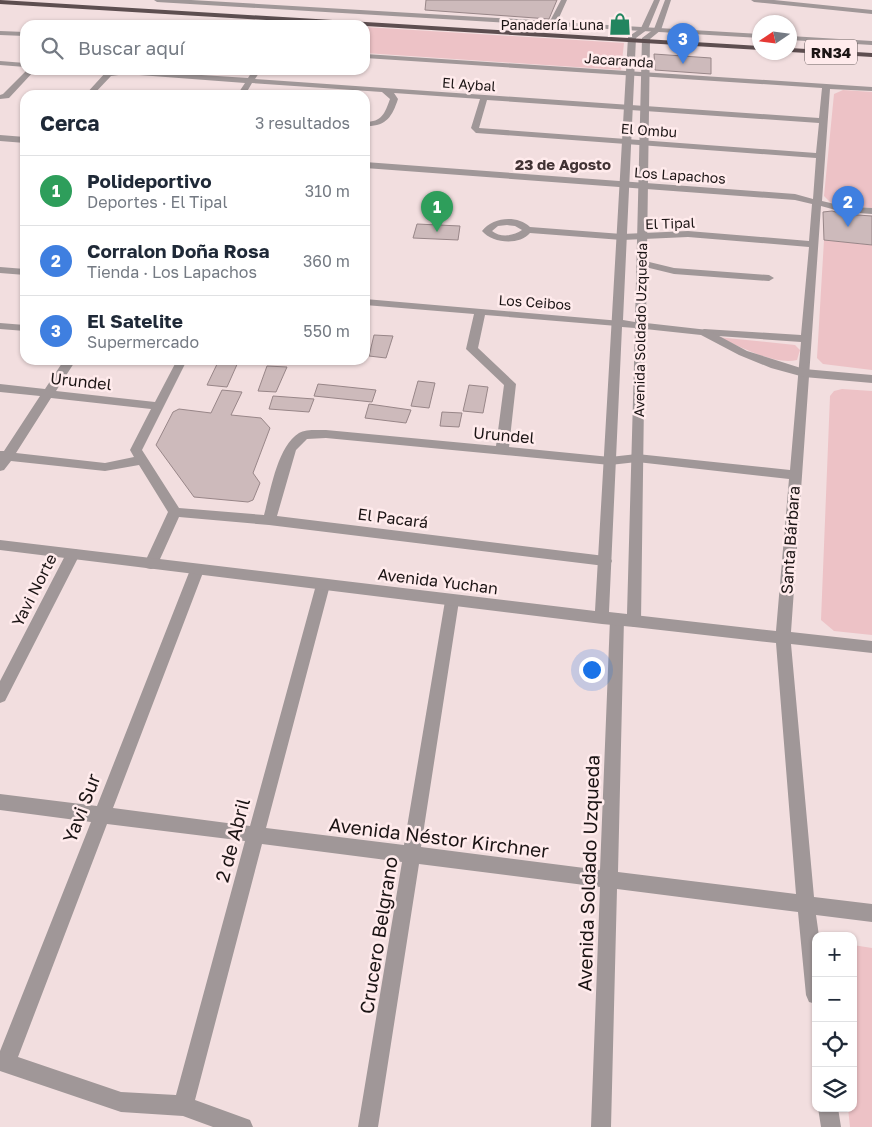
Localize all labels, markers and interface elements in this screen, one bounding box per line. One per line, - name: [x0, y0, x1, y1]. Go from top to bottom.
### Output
- shop icon: Panadería Luna: [607, 11, 633, 37]
- north arrow: [752, 15, 797, 60]
- place label: Panadería Luna: [500, 16, 604, 33]
- search box: [20, 20, 370, 75]
- pin: 3: [667, 23, 699, 64]
- icon: search: [38, 34, 66, 62]
- text: Buscar aquí: [78, 36, 185, 59]
- road number: RN34: [805, 40, 857, 64]
- street label: Jacaranda: [584, 49, 654, 71]
- street label: El Aybal: [442, 74, 496, 94]
- text: Cerca: [40, 110, 99, 136]
- text: 3 resultados: [255, 113, 350, 133]
- street label: El Ombu: [620, 120, 678, 140]
- district label: 23 de Agosto: [515, 155, 611, 173]
- street label: Los Lapachos: [634, 163, 726, 187]
- text: Polideportivo: [87, 169, 212, 192]
- text: 1: [52, 181, 60, 201]
- text: 310 m: [305, 181, 350, 201]
- pin: 2: [832, 186, 864, 227]
- pin: 1: [421, 191, 453, 232]
- text: Deportes · El Tipal: [87, 192, 228, 212]
- street label: El Tipal: [645, 214, 695, 232]
- text: Corralon Doña Rosa: [87, 239, 270, 262]
- street label: Avenida Soldado Uzqueda: [630, 243, 650, 417]
- text: 2: [51, 251, 61, 271]
- text: 360 m: [303, 251, 350, 271]
- text: Tienda · Los Lapachos: [87, 262, 257, 282]
- street label: Los Ceibos: [498, 291, 572, 313]
- text: El Satelite: [87, 309, 183, 332]
- text: 3: [51, 321, 61, 341]
- text: 550 m: [303, 321, 350, 341]
- text: Supermercado: [87, 332, 199, 352]
- street label: Urundel: [49, 368, 113, 394]
- street label: Urundel: [472, 422, 536, 448]
- street label: Santa Bárbara: [776, 485, 804, 595]
- street label: El Pacará: [356, 504, 430, 532]
- street label: Yavi Norte: [7, 550, 61, 630]
- street label: Avenida Yuchan: [377, 564, 499, 598]
- your location: [579, 657, 605, 683]
- street label: Avenida Soldado Uzqueda: [572, 754, 604, 992]
- street label: Yavi Sur: [57, 769, 105, 846]
- street label: 2 de Abril: [210, 795, 254, 885]
- street label: Avenida Néstor Kirchner: [328, 812, 551, 862]
- street label: Crucero Belgrano: [354, 855, 402, 1015]
- map controls: [812, 932, 857, 1112]
- button: +: [812, 932, 857, 977]
- button: −: [812, 977, 857, 1022]
- button: locate: [812, 1022, 857, 1067]
- button: layers: [812, 1067, 857, 1112]

